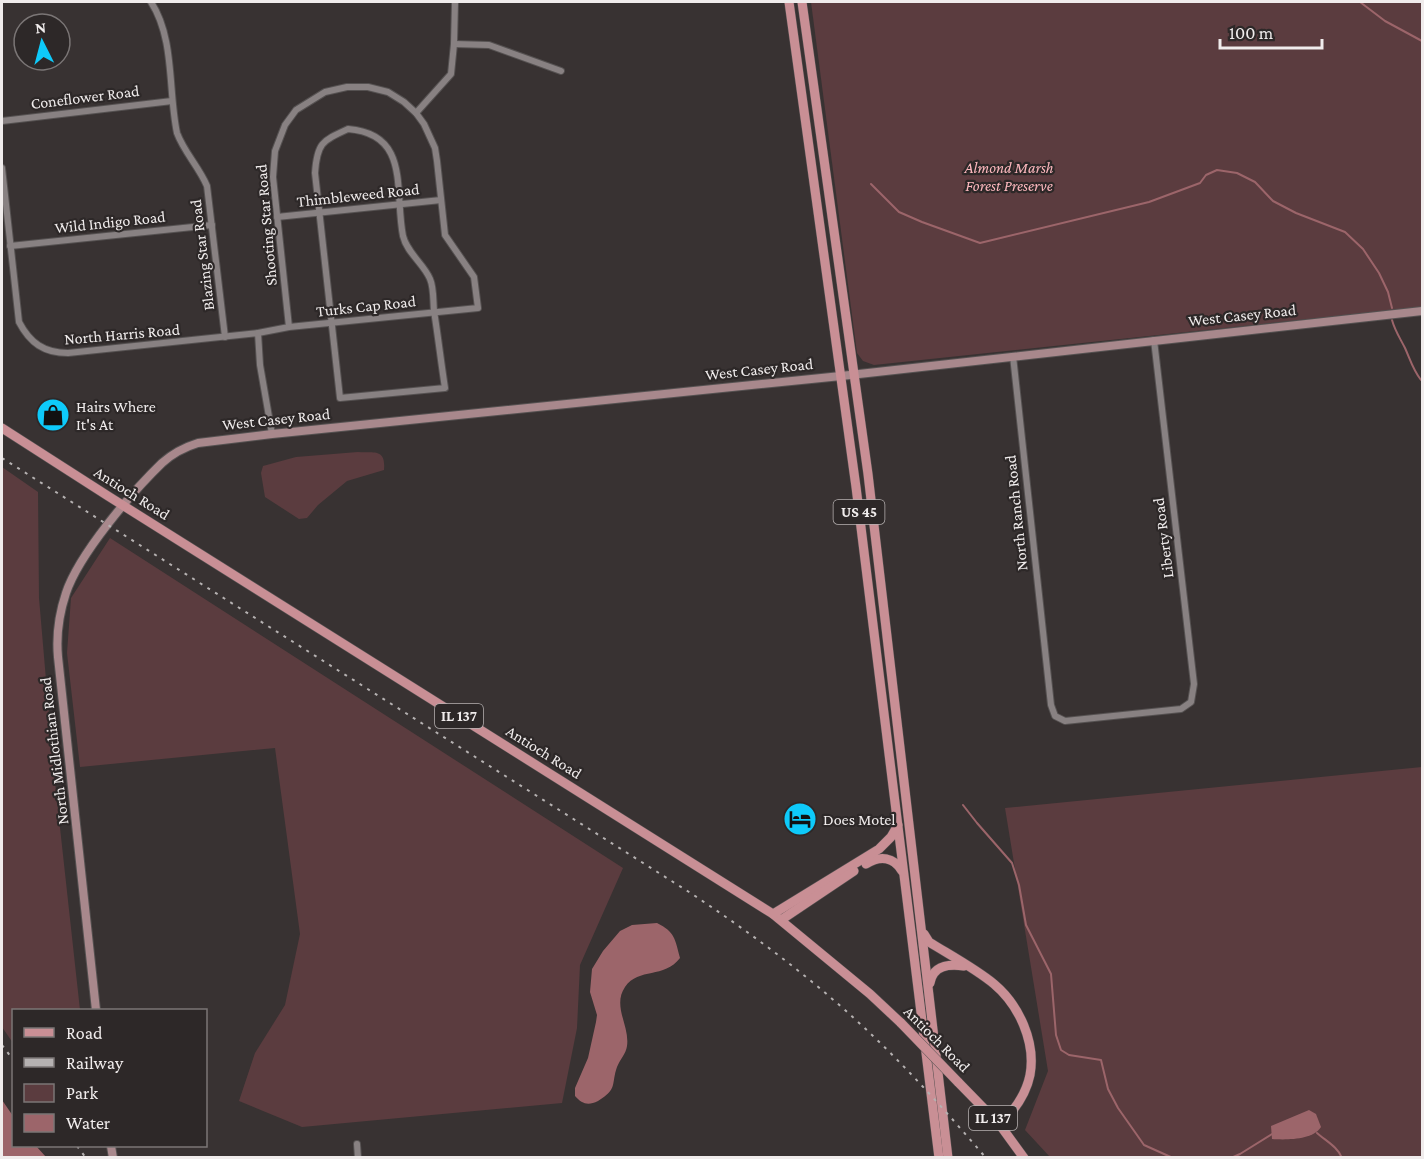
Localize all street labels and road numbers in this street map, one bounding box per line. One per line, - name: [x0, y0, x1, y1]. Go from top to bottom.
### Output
- street label: Coneflower Road: [30, 82, 141, 112]
- street label: Shooting Star Road: [252, 163, 281, 287]
- street label: Thimbleweed Road: [296, 180, 421, 210]
- street label: Blazing Star Road: [187, 198, 218, 312]
- street label: Wild Indigo Road: [54, 208, 167, 237]
- street label: Turks Cap Road: [315, 292, 417, 321]
- street label: West Casey Road: [1187, 301, 1298, 330]
- street label: North Harris Road: [63, 320, 181, 348]
- street label: West Casey Road: [704, 355, 815, 384]
- street label: West Casey Road: [221, 405, 332, 434]
- street label: North Ranch Road: [1001, 454, 1031, 572]
- street label: Antioch Road: [91, 463, 173, 523]
- street label: Liberty Road: [1150, 496, 1177, 579]
- road number: US 45: [834, 500, 884, 524]
- street label: North Midlothian Road: [36, 676, 71, 826]
- road number: IL 137: [435, 704, 483, 728]
- street label: Antioch Road: [503, 722, 585, 782]
- street label: Antioch Road: [901, 1003, 974, 1076]
- road number: IL 137: [969, 1106, 1017, 1130]

